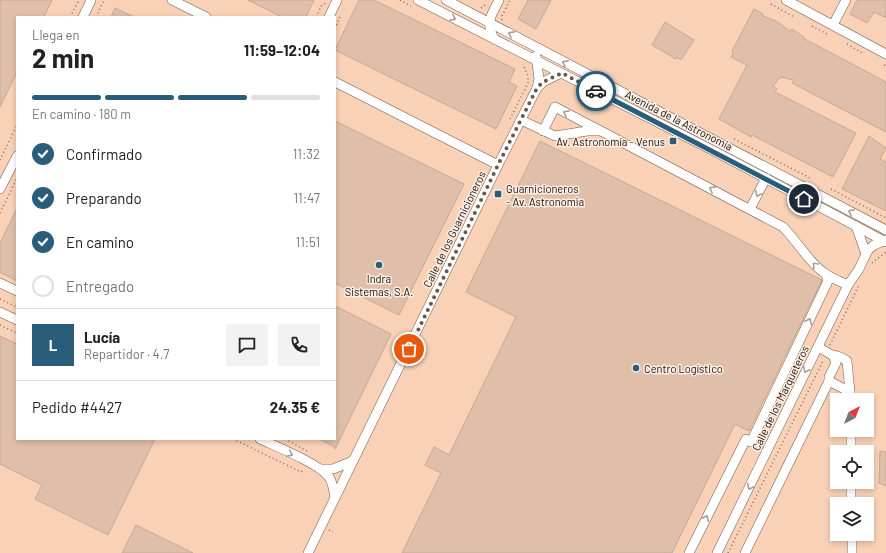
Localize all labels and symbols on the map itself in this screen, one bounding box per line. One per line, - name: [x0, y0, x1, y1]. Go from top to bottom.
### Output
- one-way arrow: [449, 13, 456, 21]
- one-way arrow: [508, 31, 515, 38]
- one-way arrow: [562, 60, 569, 67]
- courier: [576, 71, 616, 111]
- street label: Avenida de la Astronomía: [623, 87, 735, 153]
- one-way arrow: [563, 110, 570, 118]
- place label: Av. Astronomía - Venus: [556, 135, 665, 148]
- marker: Av. Astronomía - Venus: [668, 136, 678, 146]
- street label: Calle de los Guarnicioneros: [420, 169, 488, 289]
- place label: Guarnicioneros - Av. Astronomia: [506, 182, 584, 208]
- pin: [787, 182, 821, 216]
- one-way arrow: [709, 187, 717, 194]
- marker: Guarnicioneros - Av. Astronomia: [493, 189, 503, 199]
- one-way arrow: [755, 189, 762, 197]
- one-way arrow: [848, 209, 856, 216]
- marker: Indra Sistemas, S.A.: [374, 260, 384, 270]
- one-way arrow: [812, 262, 820, 270]
- place label: Indra Sistemas, S.A.: [345, 272, 413, 298]
- one-way arrow: [804, 318, 812, 326]
- pin: [392, 332, 426, 366]
- street label: Calle de los Marqueteros: [749, 343, 811, 453]
- place label: Centro Logístico: [644, 362, 723, 375]
- marker: Centro Logístico: [631, 363, 641, 373]
- one-way arrow: [804, 366, 811, 373]
- north arrow: [830, 393, 874, 437]
- one-way arrow: [286, 449, 293, 457]
- one-way arrow: [747, 483, 754, 490]
- one-way arrow: [701, 515, 709, 522]

